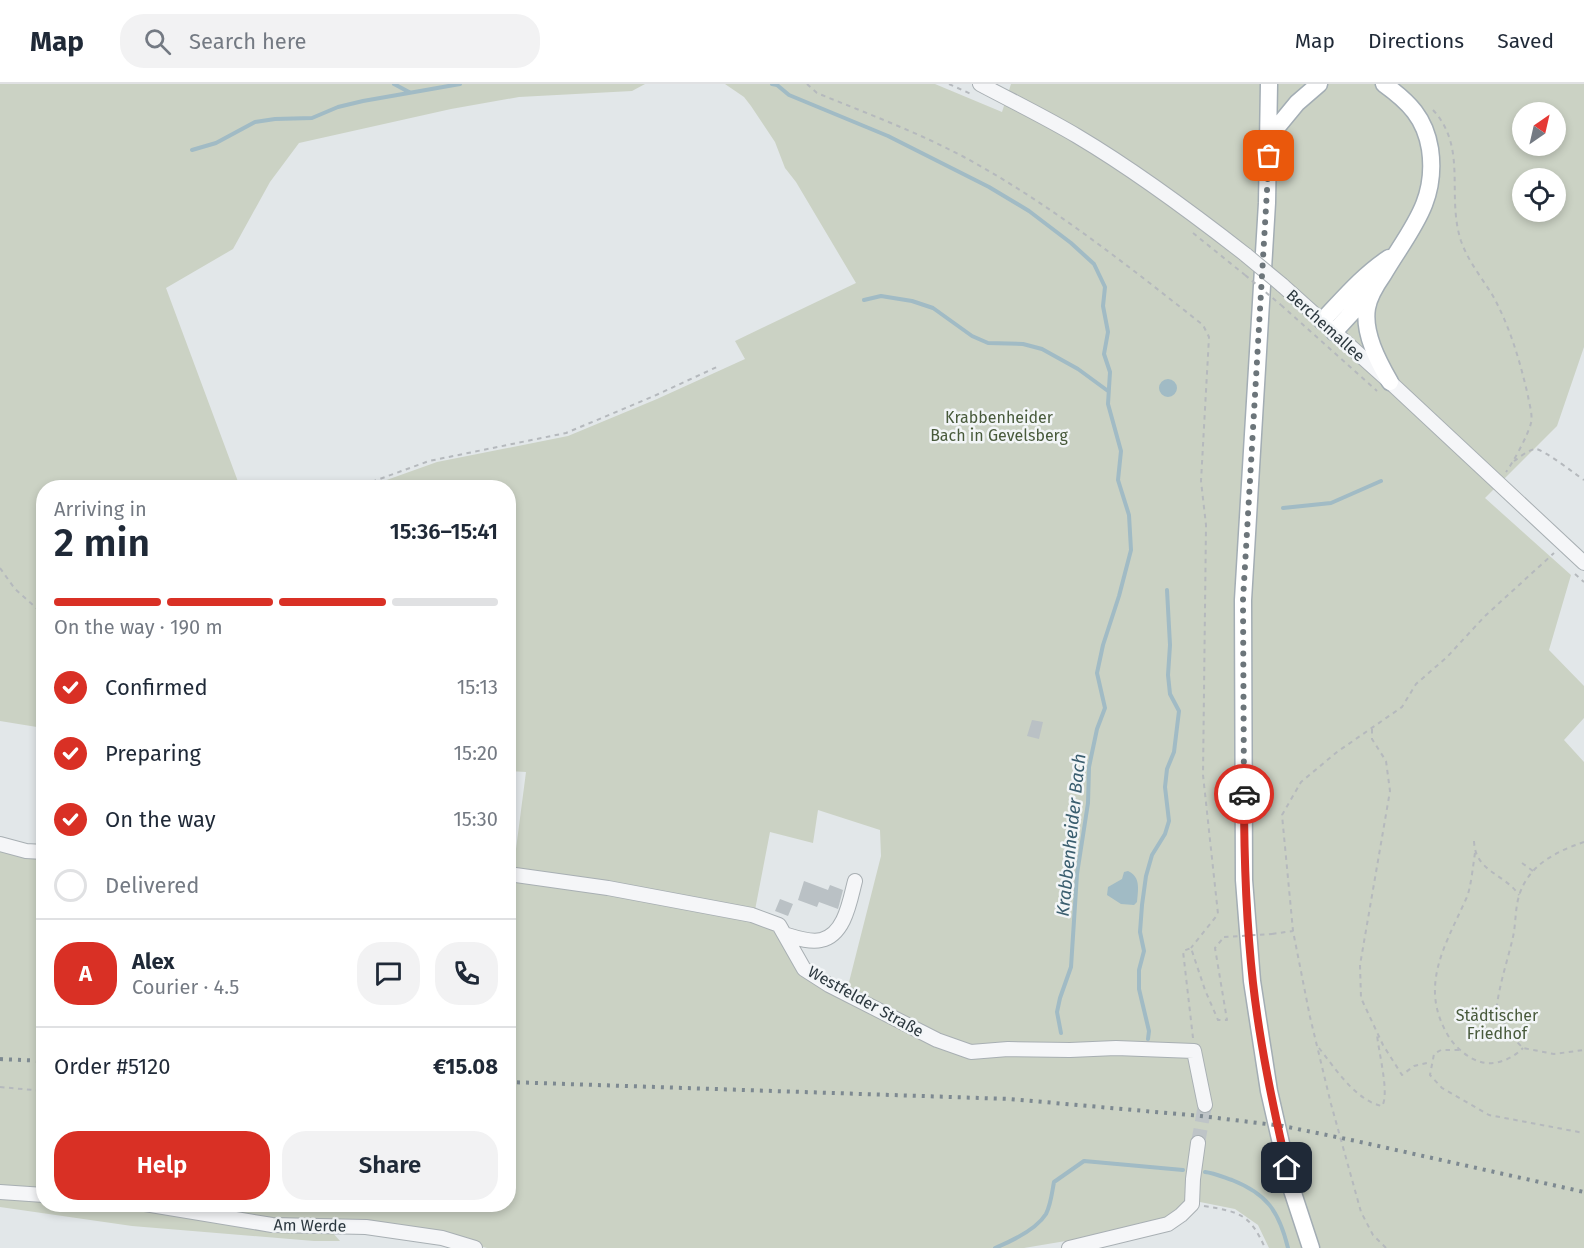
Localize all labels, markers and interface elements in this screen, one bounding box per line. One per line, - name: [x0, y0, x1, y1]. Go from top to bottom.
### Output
- search box: [120, 14, 540, 68]
- text: Map: [30, 25, 84, 58]
- icon: search: [141, 25, 174, 58]
- text: Search here: [189, 28, 307, 55]
- text: Map: [1295, 28, 1335, 54]
- text: Directions: [1368, 28, 1464, 54]
- text: Saved: [1497, 28, 1554, 54]
- north arrow: [1512, 102, 1566, 156]
- map controls: [1512, 102, 1566, 222]
- pin: [1243, 130, 1294, 181]
- icon: bag: [1252, 139, 1285, 172]
- button: locate: [1512, 168, 1566, 222]
- street label: Berchemallee: [1283, 285, 1369, 366]
- park label: Krabbenheider Bach in Gevelsberg: [930, 408, 1069, 445]
- text: Arriving in: [54, 497, 147, 521]
- text: 15:36–15:41: [390, 518, 498, 545]
- text: 2 min: [54, 520, 150, 566]
- text: On the way · 190 m: [54, 615, 223, 639]
- icon: check: [54, 671, 87, 704]
- text: Confirmed: [105, 674, 208, 701]
- text: 15:13: [457, 675, 498, 699]
- icon: check: [54, 737, 87, 770]
- text: Preparing: [105, 740, 201, 767]
- text: 15:20: [453, 741, 498, 765]
- water label: Krabbenheider Bach: [1051, 752, 1091, 918]
- courier: [1214, 764, 1274, 824]
- icon: car: [1228, 778, 1261, 811]
- icon: check: [54, 803, 87, 836]
- text: On the way: [105, 806, 216, 833]
- text: 15:30: [453, 807, 498, 831]
- text: Delivered: [105, 872, 200, 899]
- button: chat: [357, 942, 420, 1005]
- button: phone: [435, 942, 498, 1005]
- text: Alex: [132, 948, 175, 975]
- text: A: [79, 960, 92, 987]
- street label: Westfelder Straße: [805, 962, 927, 1041]
- text: Courier · 4.5: [132, 975, 239, 999]
- park label: Städtischer Friedhof: [1456, 1006, 1539, 1043]
- text: Order #5120: [54, 1053, 171, 1080]
- text: €15.08: [433, 1053, 498, 1080]
- button: Help: [54, 1131, 270, 1200]
- button: Share: [282, 1131, 498, 1200]
- pin: [1261, 1142, 1312, 1193]
- icon: home: [1270, 1151, 1303, 1184]
- street label: Am Werde: [273, 1215, 347, 1236]

